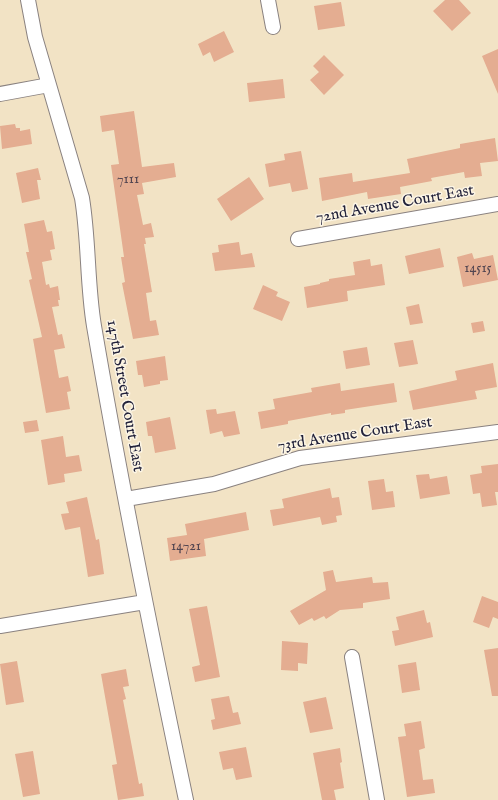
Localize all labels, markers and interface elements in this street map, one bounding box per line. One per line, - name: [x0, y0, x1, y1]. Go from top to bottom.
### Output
- house number: 7111: [117, 172, 139, 188]
- street label: 72nd Avenue Court East: [314, 182, 476, 228]
- house number: 14515: [464, 261, 492, 277]
- street label: 147th Street Court East: [101, 319, 147, 473]
- street label: 73rd Avenue Court East: [276, 413, 434, 457]
- house number: 14721: [171, 539, 201, 555]

